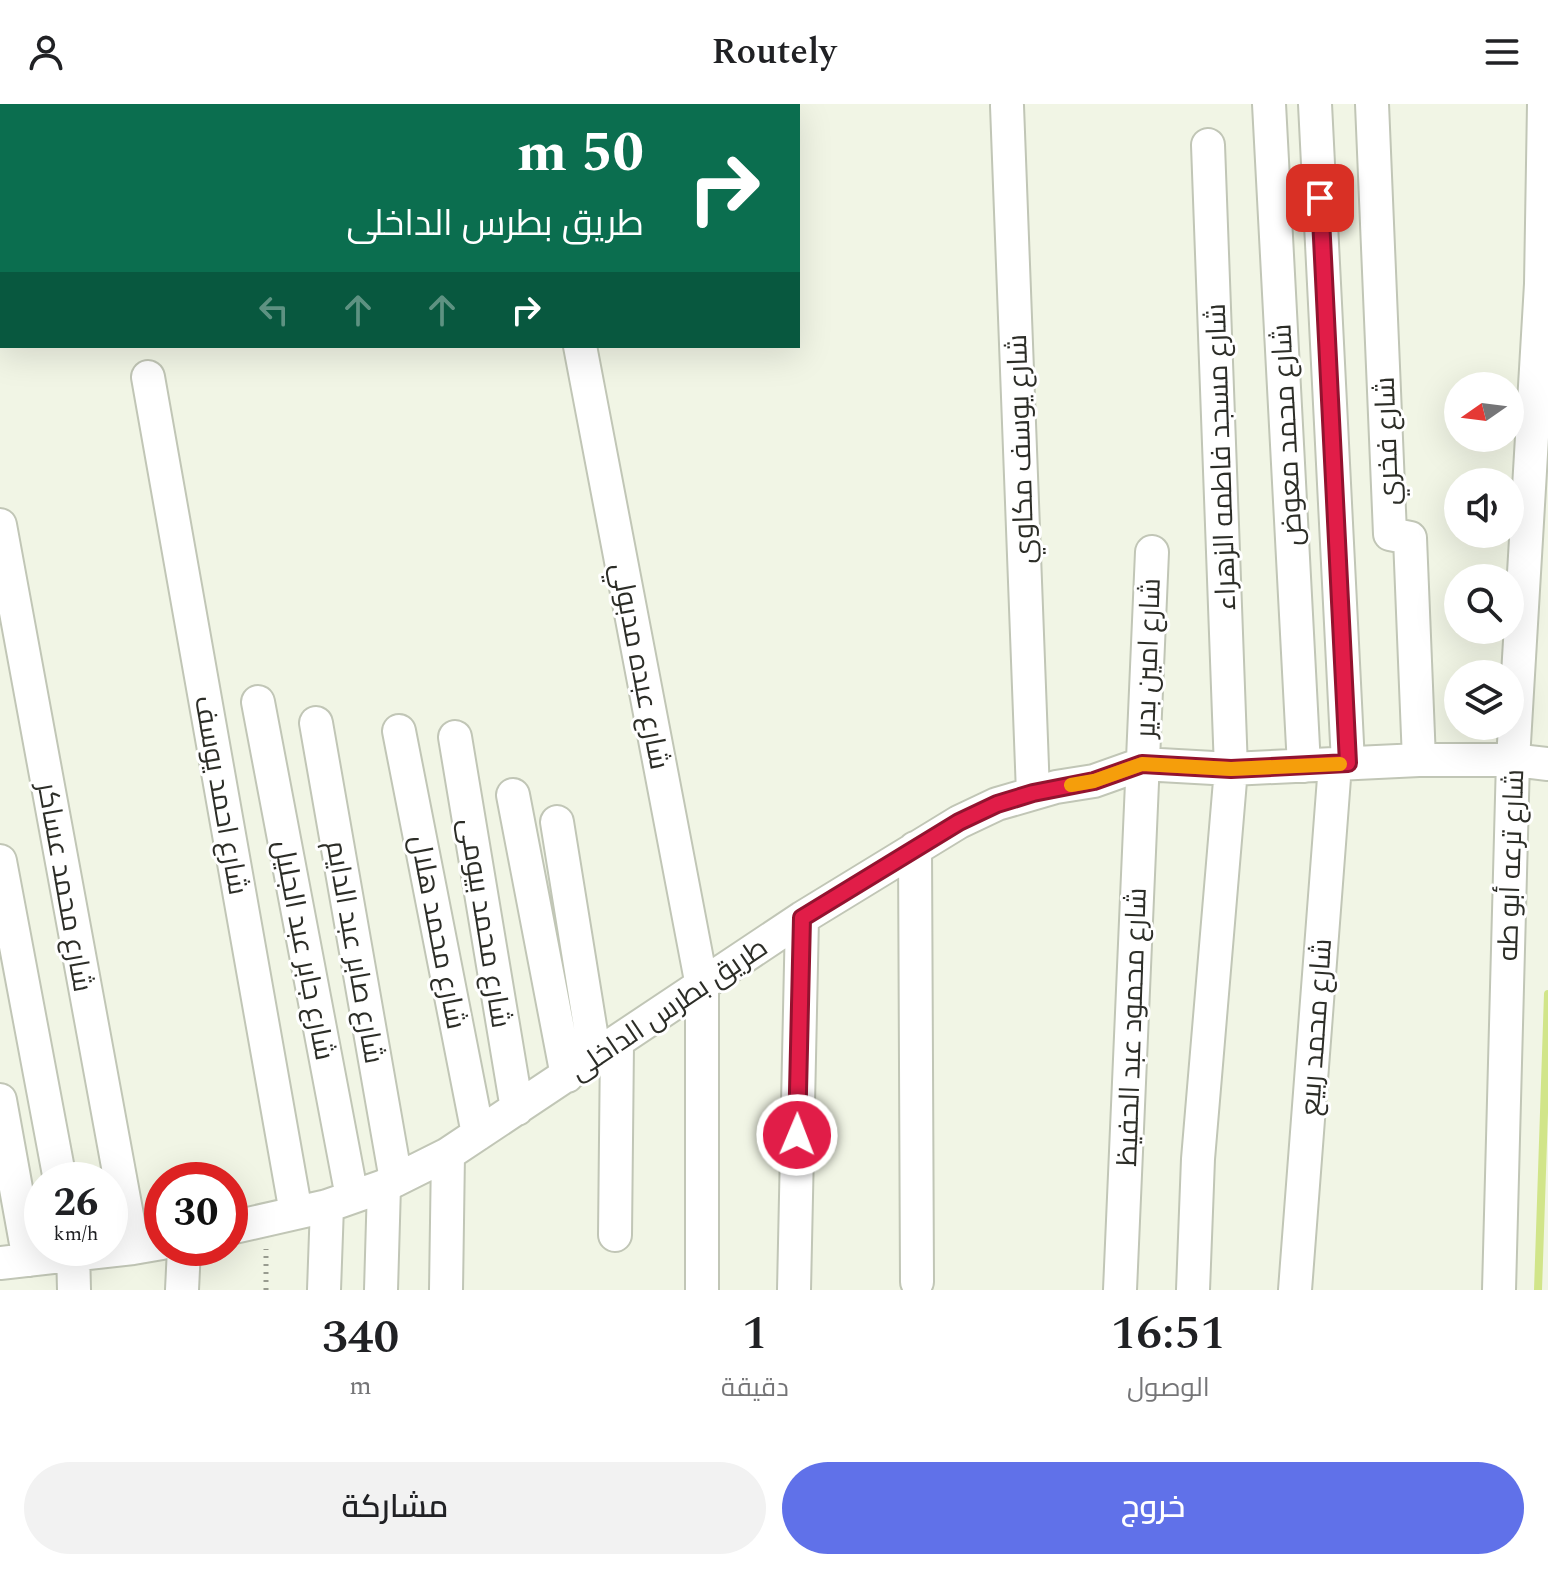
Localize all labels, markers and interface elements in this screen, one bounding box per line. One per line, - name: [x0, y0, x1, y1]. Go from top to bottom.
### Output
- text: Routely: [712, 25, 836, 80]
- icon: person: [24, 30, 68, 74]
- icon: menu: [1480, 30, 1524, 74]
- text: 50 m: [517, 111, 644, 196]
- icon: right: [672, 136, 776, 240]
- pin: [1286, 164, 1354, 232]
- icon: arrive: [1298, 176, 1342, 220]
- text: طريق بطرس الداخلى: [346, 197, 644, 252]
- icon: left: [252, 288, 296, 332]
- icon: ahead: [336, 288, 380, 332]
- icon: ahead: [420, 288, 464, 332]
- icon: right: [504, 288, 548, 332]
- street label: شارع مسجد فاطمه الزهراء: [1195, 303, 1248, 611]
- street label: شارع محمد معوض: [1260, 323, 1315, 547]
- street label: شارع يوسف مكاوي: [996, 333, 1047, 564]
- north arrow: [1444, 372, 1524, 452]
- map controls: [1444, 372, 1524, 740]
- street label: شارع فخري: [1364, 376, 1411, 506]
- button: sound: [1444, 468, 1524, 548]
- street label: شارع عبده مدبولي: [598, 559, 681, 773]
- button: search: [1444, 564, 1524, 644]
- street label: شارع امين بدير: [1124, 577, 1173, 741]
- button: layers: [1444, 660, 1524, 740]
- street label: شارع احمد يوسف: [182, 692, 259, 898]
- street label: شارع ترعه أبو طه: [1487, 768, 1536, 962]
- street label: شارع محمد عساكر: [25, 777, 104, 995]
- street label: شارع محمد بيومى: [447, 815, 522, 1031]
- street label: شارع محمد هلال: [398, 832, 477, 1033]
- street label: شارع جابر عبد الجليل: [261, 837, 346, 1064]
- street label: شارع صابر عبد الدايم: [314, 837, 395, 1067]
- street label: شارع محمود عبد الحفيظ: [1106, 887, 1159, 1167]
- street label: طريق بطرس الداخلى: [561, 927, 777, 1092]
- street label: شارع محمد ربيع: [1289, 937, 1344, 1117]
- position arrow: [755, 1093, 839, 1177]
- speed limit sign: 30: [144, 1162, 248, 1266]
- text: 26: [54, 1173, 98, 1234]
- text: km/h: [54, 1219, 99, 1249]
- text: 1: [742, 1297, 768, 1370]
- text: 16:51: [1111, 1297, 1226, 1370]
- text: 340: [322, 1301, 399, 1374]
- text: m: [349, 1366, 372, 1406]
- text: دقيقة: [721, 1368, 789, 1408]
- text: الوصول: [1127, 1368, 1210, 1408]
- button: مشاركة: [24, 1462, 766, 1554]
- button: خروج: [782, 1462, 1524, 1554]

